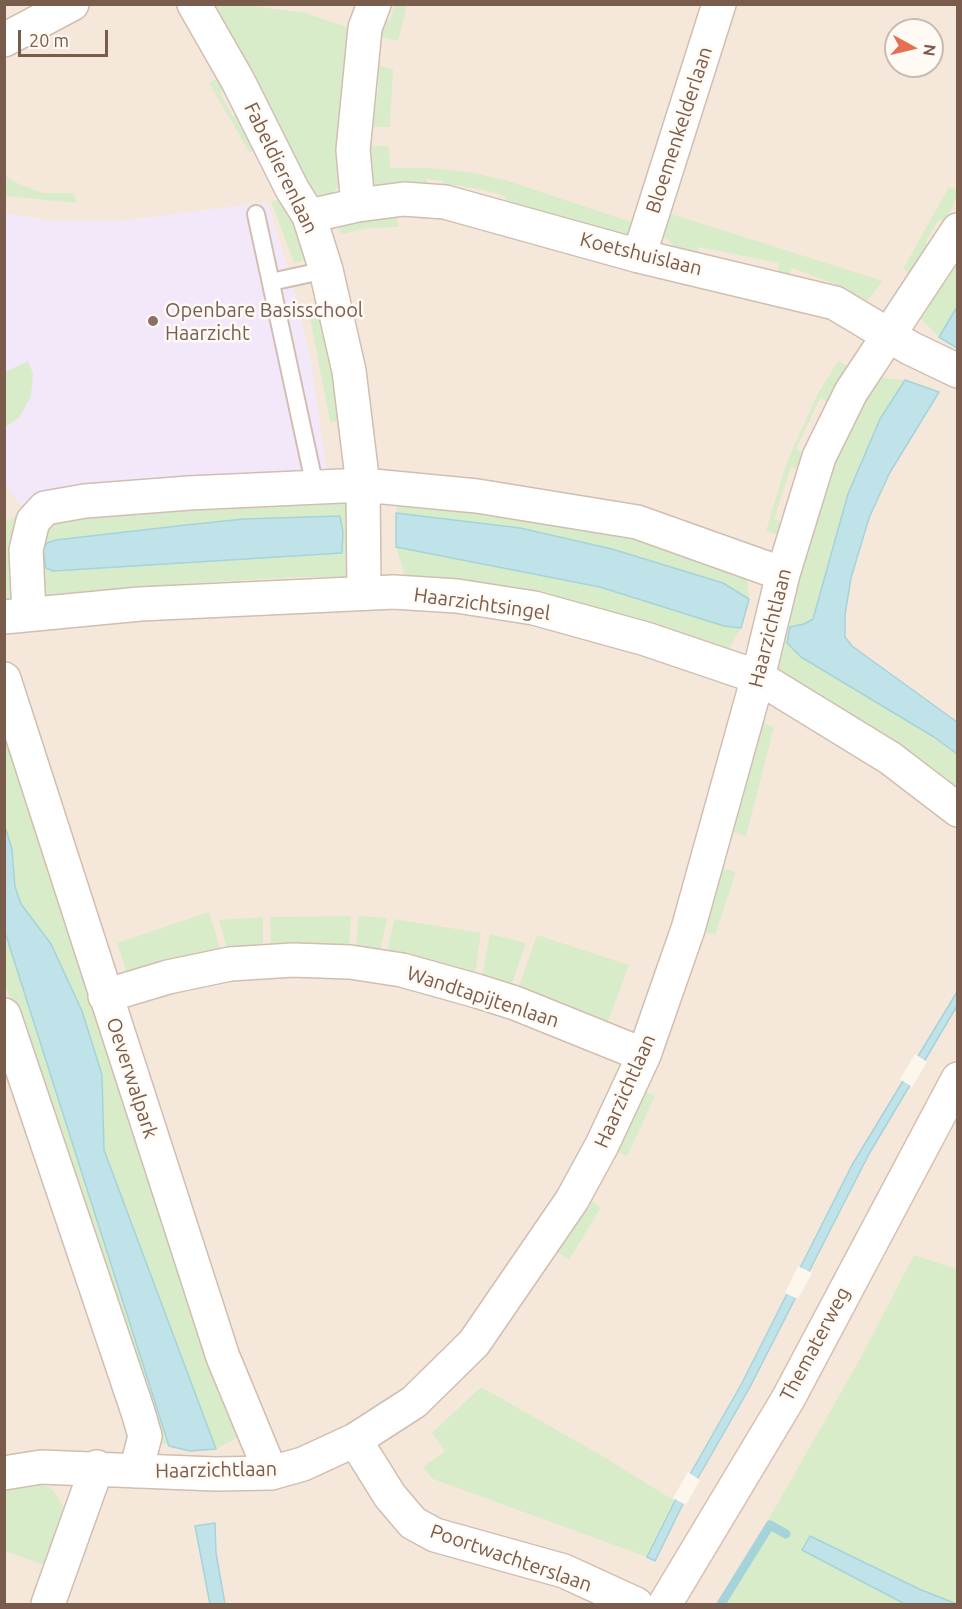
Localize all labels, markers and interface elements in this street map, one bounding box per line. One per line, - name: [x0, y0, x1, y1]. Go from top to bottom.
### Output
- scale bar: [21, 18, 111, 56]
- north arrow: [884, 18, 944, 78]
- text: 20 m: [29, 30, 69, 50]
- text: N: [920, 43, 940, 57]
- street label: Bloemenkelderlaan: [641, 44, 717, 216]
- street label: Fabeldierenlaan: [239, 99, 323, 237]
- street label: Koetshuislaan: [578, 227, 704, 281]
- place label: Openbare Basisschool Haarzicht: [165, 298, 363, 345]
- marker: Openbare Basisschool Haarzicht: [146, 314, 160, 328]
- street label: Haarzichtlaan: [744, 566, 796, 690]
- street label: Haarzichtsingel: [412, 583, 552, 625]
- street label: Wandtapijtenlaan: [404, 961, 562, 1033]
- street label: Oeverwalpark: [101, 1014, 163, 1142]
- street label: Haarzichtlaan: [589, 1030, 661, 1152]
- street label: Thematerweg: [775, 1283, 855, 1405]
- street label: Haarzichtlaan: [155, 1457, 277, 1483]
- street label: Poortwachterslaan: [427, 1519, 595, 1597]

